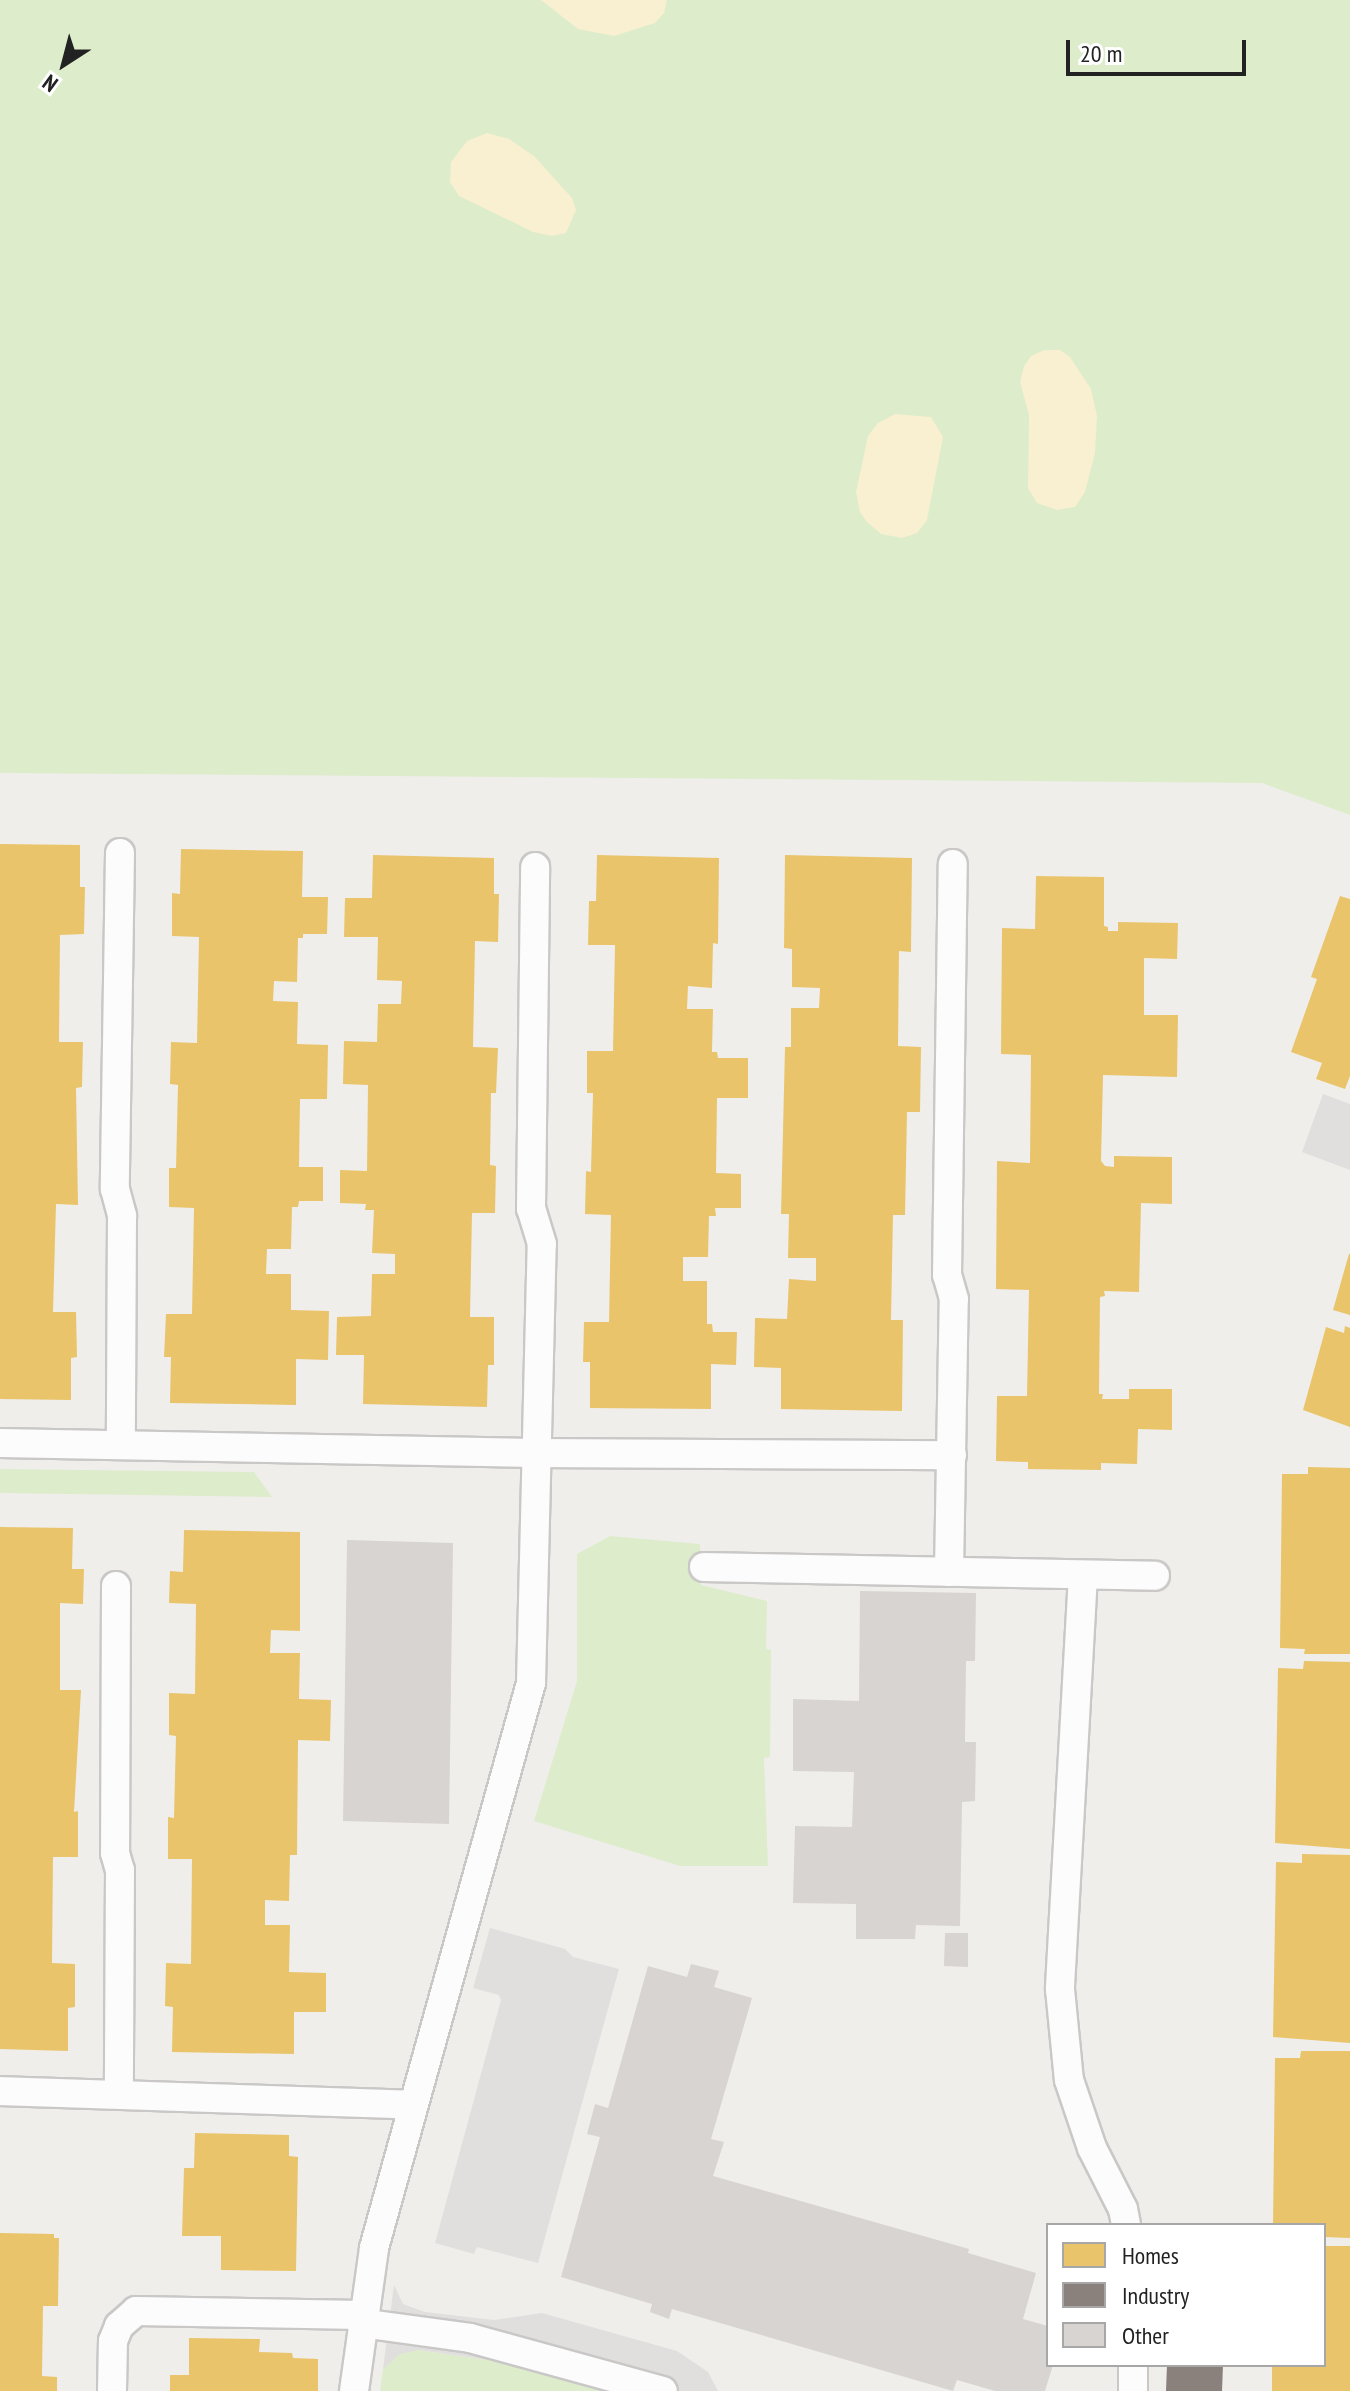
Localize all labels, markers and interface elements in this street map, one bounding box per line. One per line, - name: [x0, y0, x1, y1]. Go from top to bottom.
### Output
- north arrow: [24, 24, 104, 104]
- scale bar: [1070, 24, 1250, 74]
- text: 20 m: [1080, 38, 1122, 69]
- text: N: [37, 69, 63, 98]
- legend: [1046, 2223, 1326, 2367]
- text: Homes: [1122, 2240, 1179, 2271]
- text: Industry: [1122, 2280, 1189, 2311]
- text: Other: [1122, 2320, 1169, 2351]

